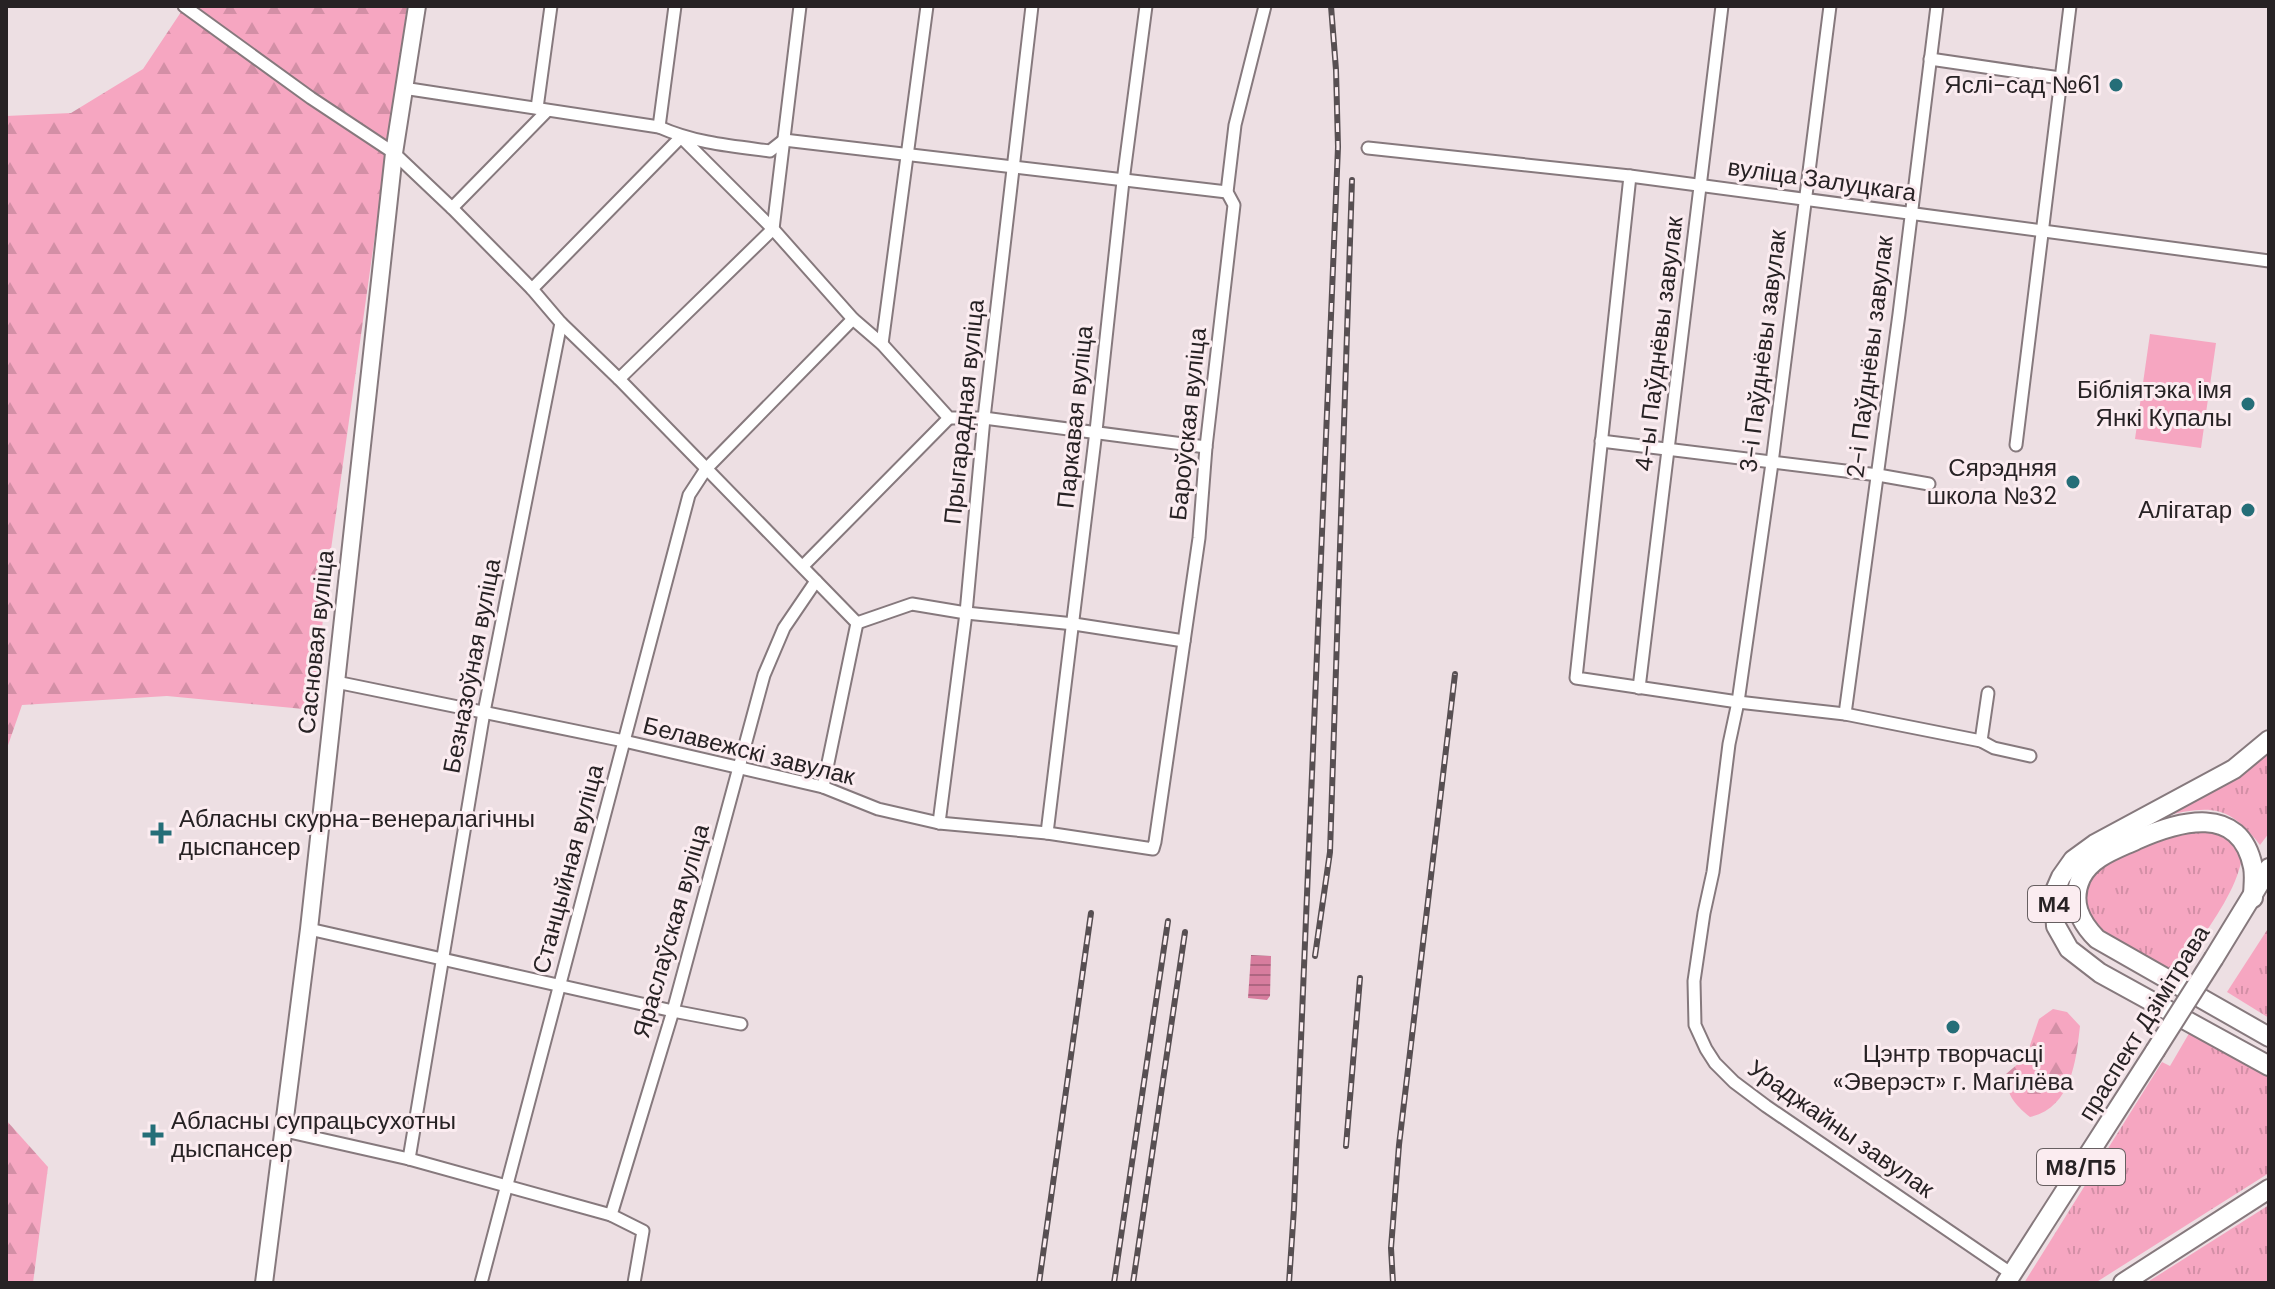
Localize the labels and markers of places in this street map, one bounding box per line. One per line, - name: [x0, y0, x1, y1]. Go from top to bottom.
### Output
- place label: Яслі-сад №61: [1944, 69, 2100, 100]
- marker: Яслі-сад №61: [2107, 76, 2125, 94]
- place label: Бібліятэка імя Янкі Купалы: [2077, 374, 2232, 433]
- marker: Бібліятэка імя Янкі Купалы: [2239, 395, 2257, 413]
- place label: Сярэдняя школа №32: [1927, 452, 2057, 511]
- marker: Сярэдняя школа №32: [2064, 473, 2082, 491]
- place label: Алігатар: [2138, 494, 2232, 525]
- marker: Алігатар: [2239, 501, 2257, 519]
- place label: Абласны скурна-венералагічны дыспансер: [179, 803, 535, 862]
- marker: Абласны скурна-венералагічны дыспансер: [150, 822, 172, 844]
- marker: Цэнтр творчасці «Эверэст» г. Магілёва: [1944, 1018, 1962, 1036]
- place label: Цэнтр творчасці «Эверэст» г. Магілёва: [1833, 1038, 2074, 1097]
- place label: Абласны супрацьсухотны дыспансер: [171, 1105, 456, 1164]
- marker: Абласны супрацьсухотны дыспансер: [142, 1124, 164, 1146]

